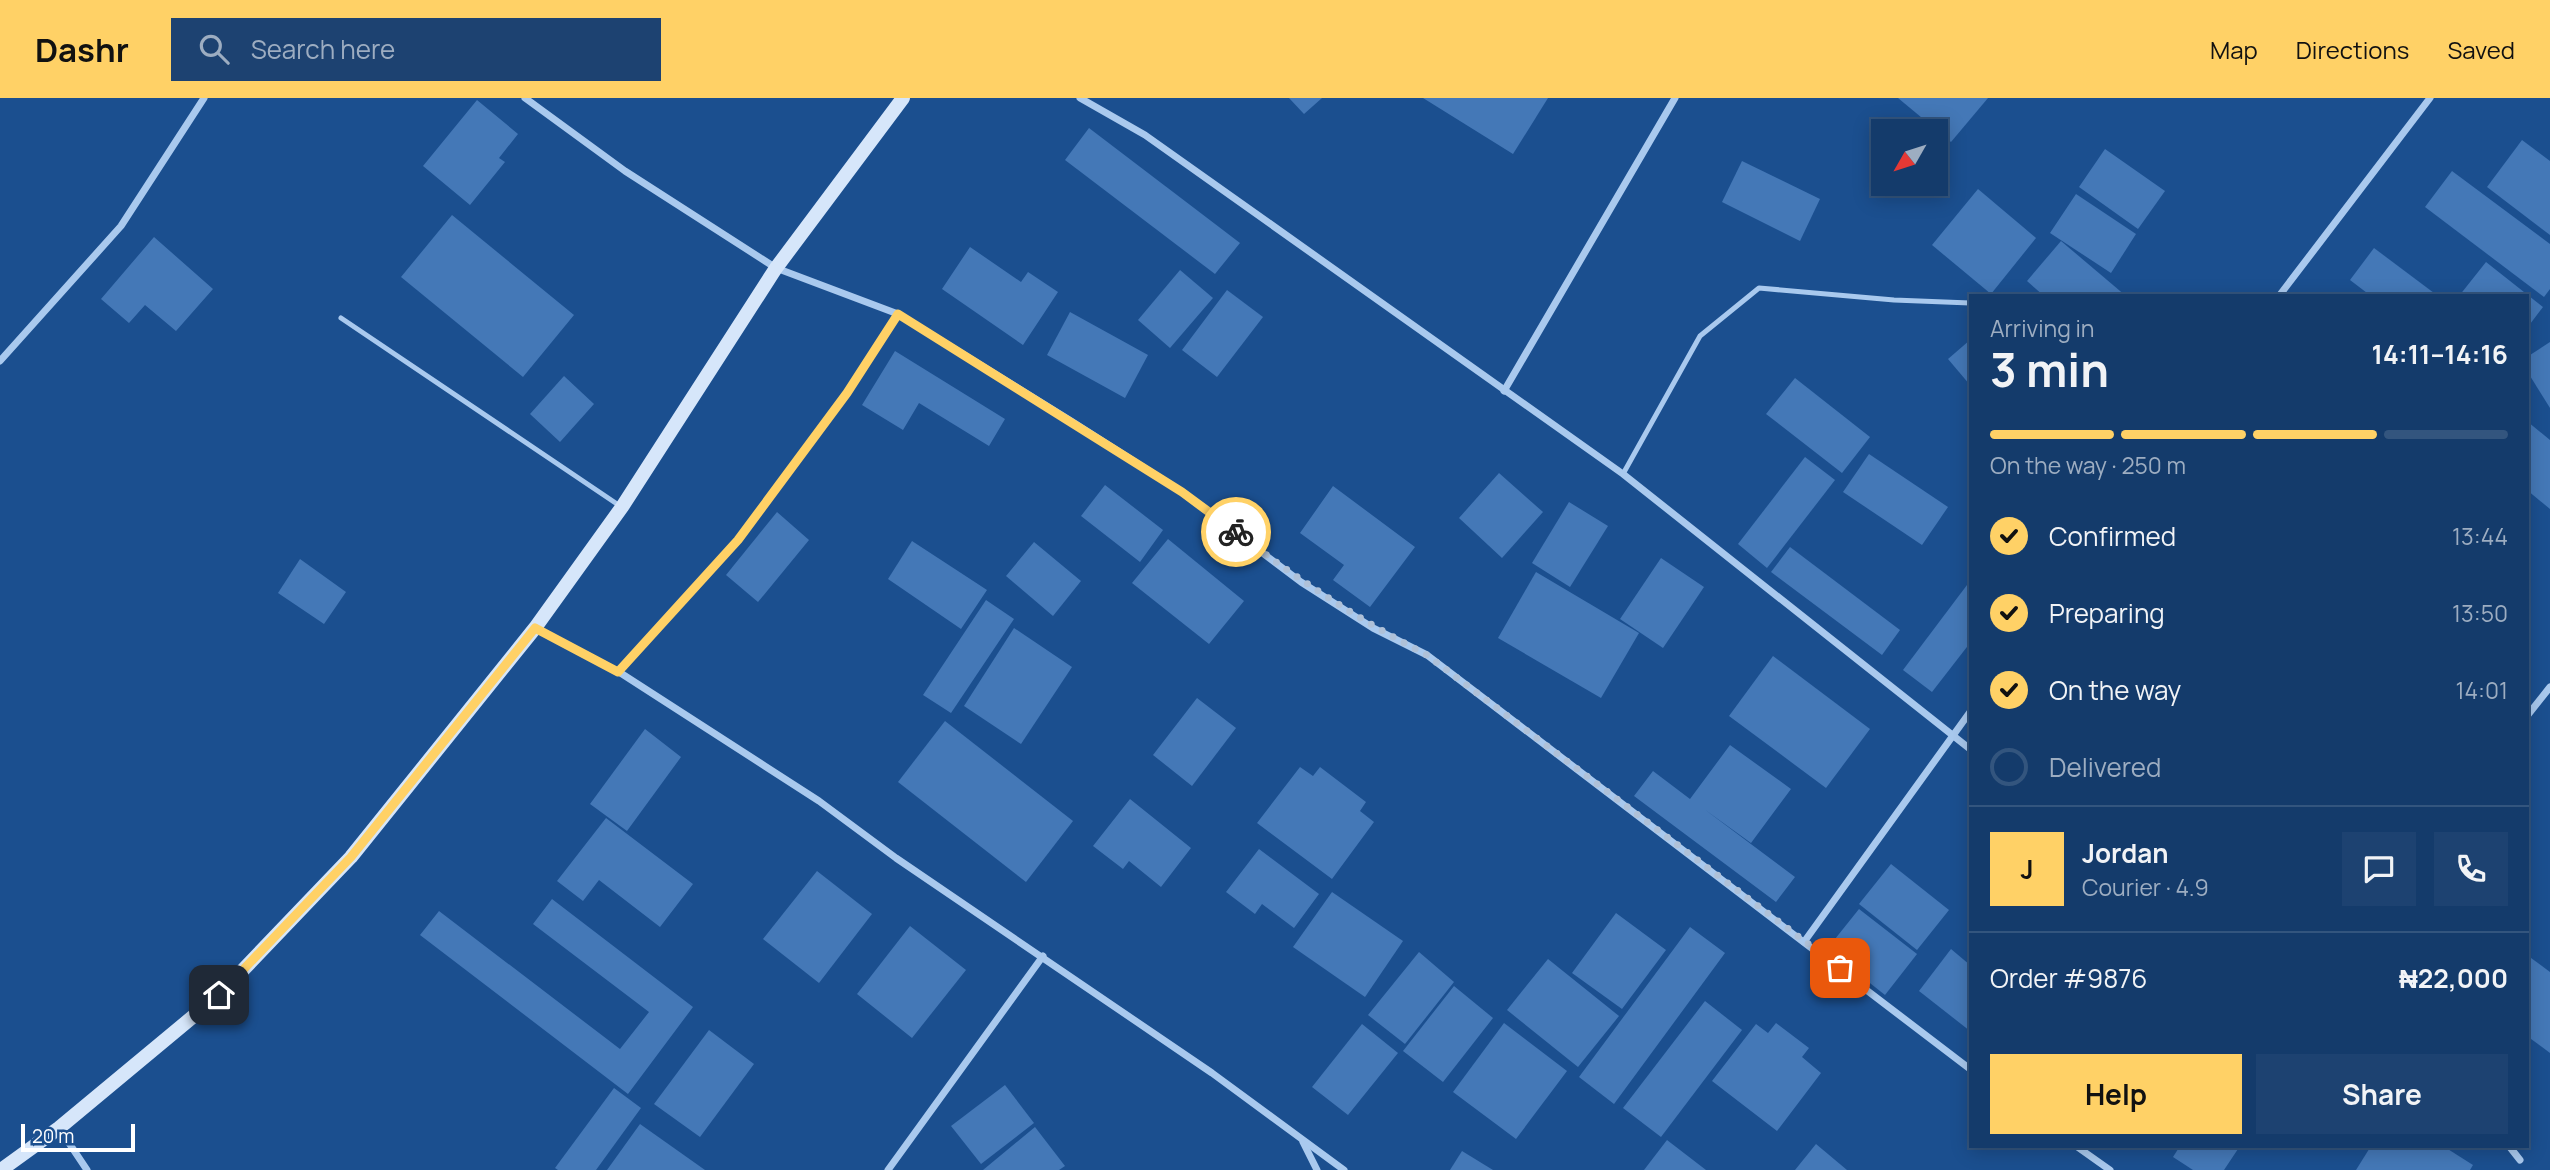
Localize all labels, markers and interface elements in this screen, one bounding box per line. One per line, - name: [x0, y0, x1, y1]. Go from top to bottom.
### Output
- search box: [171, 18, 661, 81]
- text: Dashr: [35, 27, 129, 72]
- icon: search: [195, 30, 233, 68]
- text: Search here: [251, 31, 395, 67]
- text: Map: [2210, 33, 2258, 66]
- text: Directions: [2296, 33, 2409, 66]
- text: Saved: [2447, 33, 2515, 66]
- north arrow: [1871, 119, 1948, 196]
- map controls: [1871, 119, 1948, 196]
- text: Arriving in: [1990, 312, 2095, 344]
- text: 14:11–14:16: [2372, 336, 2508, 372]
- text: 3 min: [1990, 338, 2109, 401]
- text: On the way · 250 m: [1990, 449, 2186, 481]
- courier: [1201, 497, 1271, 567]
- icon: bike: [1217, 513, 1255, 551]
- icon: check: [1990, 517, 2028, 555]
- text: Confirmed: [2049, 518, 2176, 554]
- text: 13:44: [2452, 520, 2508, 552]
- icon: check: [1990, 594, 2028, 632]
- text: Preparing: [2049, 595, 2165, 631]
- text: 13:50: [2452, 597, 2508, 629]
- icon: check: [1990, 671, 2028, 709]
- text: On the way: [2049, 672, 2181, 708]
- text: 14:01: [2456, 674, 2508, 706]
- text: Delivered: [2049, 749, 2161, 785]
- button: chat: [2342, 832, 2416, 906]
- button: phone: [2434, 832, 2508, 906]
- text: Jordan: [2082, 835, 2168, 871]
- text: J: [2020, 851, 2034, 887]
- text: Courier · 4.9: [2082, 871, 2209, 903]
- pin: [1810, 938, 1870, 998]
- icon: bag: [1821, 949, 1859, 987]
- text: Order #9876: [1990, 960, 2147, 996]
- text: ₦22,000: [2399, 960, 2508, 996]
- pin: [189, 965, 249, 1025]
- icon: home: [200, 976, 238, 1014]
- button: Help: [1990, 1054, 2242, 1134]
- button: Share: [2256, 1054, 2508, 1134]
- scale bar: [21, 1121, 135, 1153]
- text: 20 m: [32, 1123, 74, 1149]

